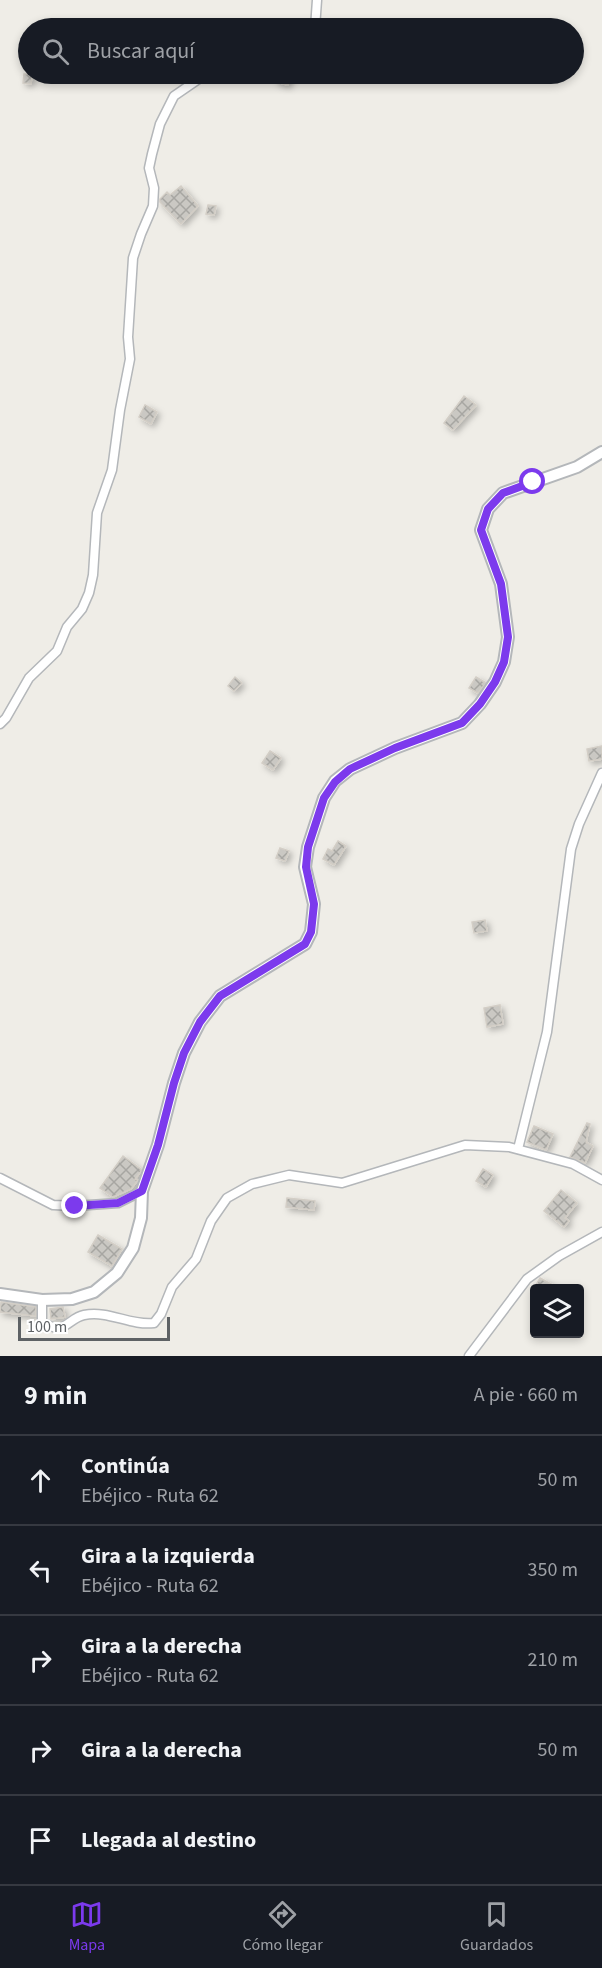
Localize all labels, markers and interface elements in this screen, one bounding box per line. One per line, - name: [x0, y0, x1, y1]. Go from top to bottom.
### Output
- search box: [18, 18, 584, 84]
- icon: search: [39, 35, 72, 68]
- text: Buscar aquí: [87, 35, 195, 67]
- route start: [519, 468, 545, 494]
- route end: [61, 1192, 87, 1218]
- map controls: [530, 1284, 584, 1338]
- button: layers: [530, 1284, 584, 1338]
- scale bar: [18, 1314, 170, 1342]
- text: 100 m: [27, 1316, 67, 1338]
- text: 9 min: [24, 1377, 87, 1414]
- text: A pie · 660 m: [474, 1381, 578, 1409]
- text: Continúa: [81, 1450, 170, 1482]
- icon: ahead: [24, 1464, 57, 1497]
- text: 50 m: [538, 1466, 578, 1494]
- text: Ebéjico - Ruta 62: [81, 1482, 219, 1510]
- text: Gira a la izquierda: [81, 1540, 255, 1572]
- icon: left: [24, 1554, 57, 1587]
- text: 350 m: [528, 1556, 578, 1584]
- text: Ebéjico - Ruta 62: [81, 1572, 219, 1600]
- text: Gira a la derecha: [81, 1630, 242, 1662]
- icon: right: [24, 1644, 57, 1677]
- text: 210 m: [528, 1646, 578, 1674]
- text: Ebéjico - Ruta 62: [81, 1662, 219, 1690]
- icon: right: [24, 1734, 57, 1767]
- text: Gira a la derecha: [81, 1734, 242, 1766]
- text: 50 m: [538, 1736, 578, 1764]
- icon: arrive: [24, 1824, 57, 1857]
- text: Llegada al destino: [81, 1824, 256, 1856]
- tab: Mapa: [69, 1898, 105, 1956]
- tab: Cómo llegar: [242, 1898, 323, 1956]
- tab: Guardados: [460, 1898, 533, 1956]

